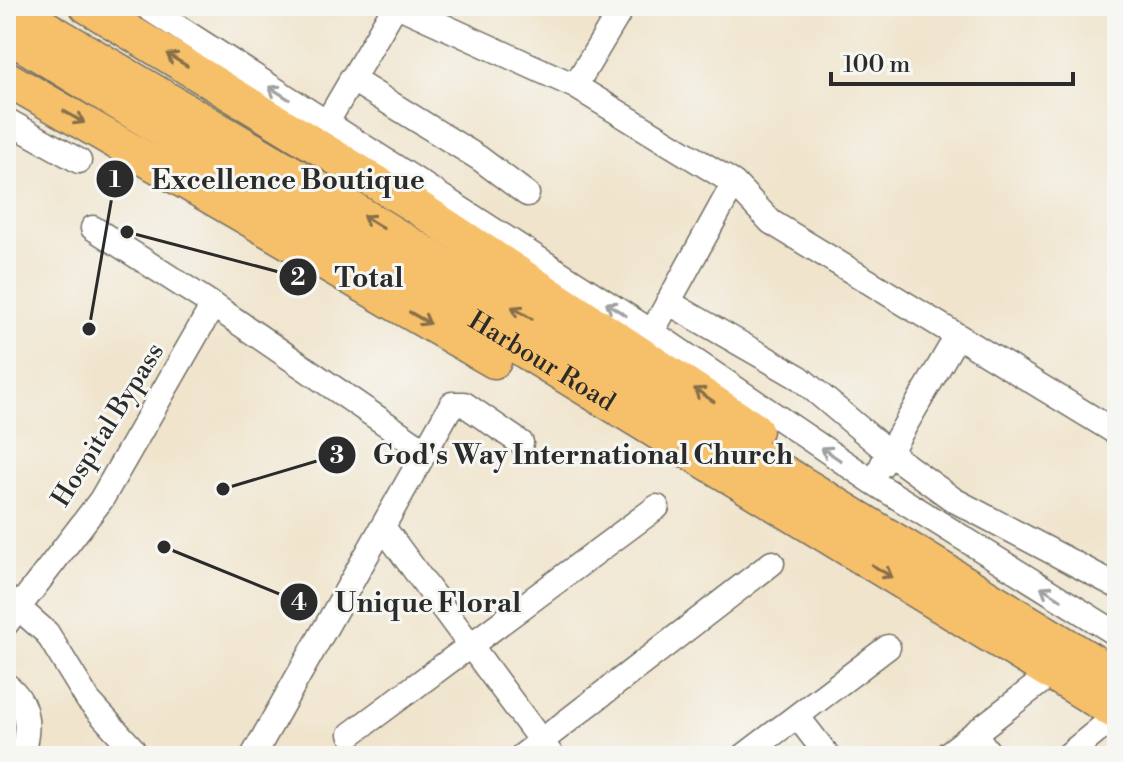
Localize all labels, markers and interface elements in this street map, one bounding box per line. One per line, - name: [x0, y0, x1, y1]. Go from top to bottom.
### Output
- scale bar: [831, 36, 1073, 86]
- text: 100 m: [843, 50, 910, 80]
- one-way arrow: [166, 52, 189, 68]
- one-way arrow: [268, 85, 291, 101]
- one-way arrow: [61, 110, 85, 125]
- callout: Excellence Boutique: [95, 153, 440, 205]
- text: Excellence Boutique: [151, 163, 425, 198]
- text: 1: [109, 165, 121, 195]
- one-way arrow: [363, 214, 385, 230]
- callout: Total: [278, 251, 419, 303]
- text: Total: [335, 261, 403, 296]
- text: 2: [291, 263, 306, 293]
- one-way arrow: [605, 300, 627, 317]
- street label: Harbour Road: [463, 304, 621, 419]
- one-way arrow: [511, 305, 534, 321]
- one-way arrow: [408, 310, 431, 326]
- street label: Hospital Bypass: [45, 337, 171, 513]
- one-way arrow: [693, 387, 715, 404]
- callout: God's Way International Church: [317, 429, 809, 481]
- text: God's Way International Church: [373, 438, 793, 473]
- text: 3: [330, 441, 344, 471]
- one-way arrow: [821, 446, 843, 462]
- one-way arrow: [870, 564, 893, 580]
- callout: Unique Floral: [279, 576, 537, 628]
- one-way arrow: [1040, 585, 1063, 601]
- text: Unique Floral: [335, 586, 521, 621]
- text: 4: [291, 588, 307, 618]

